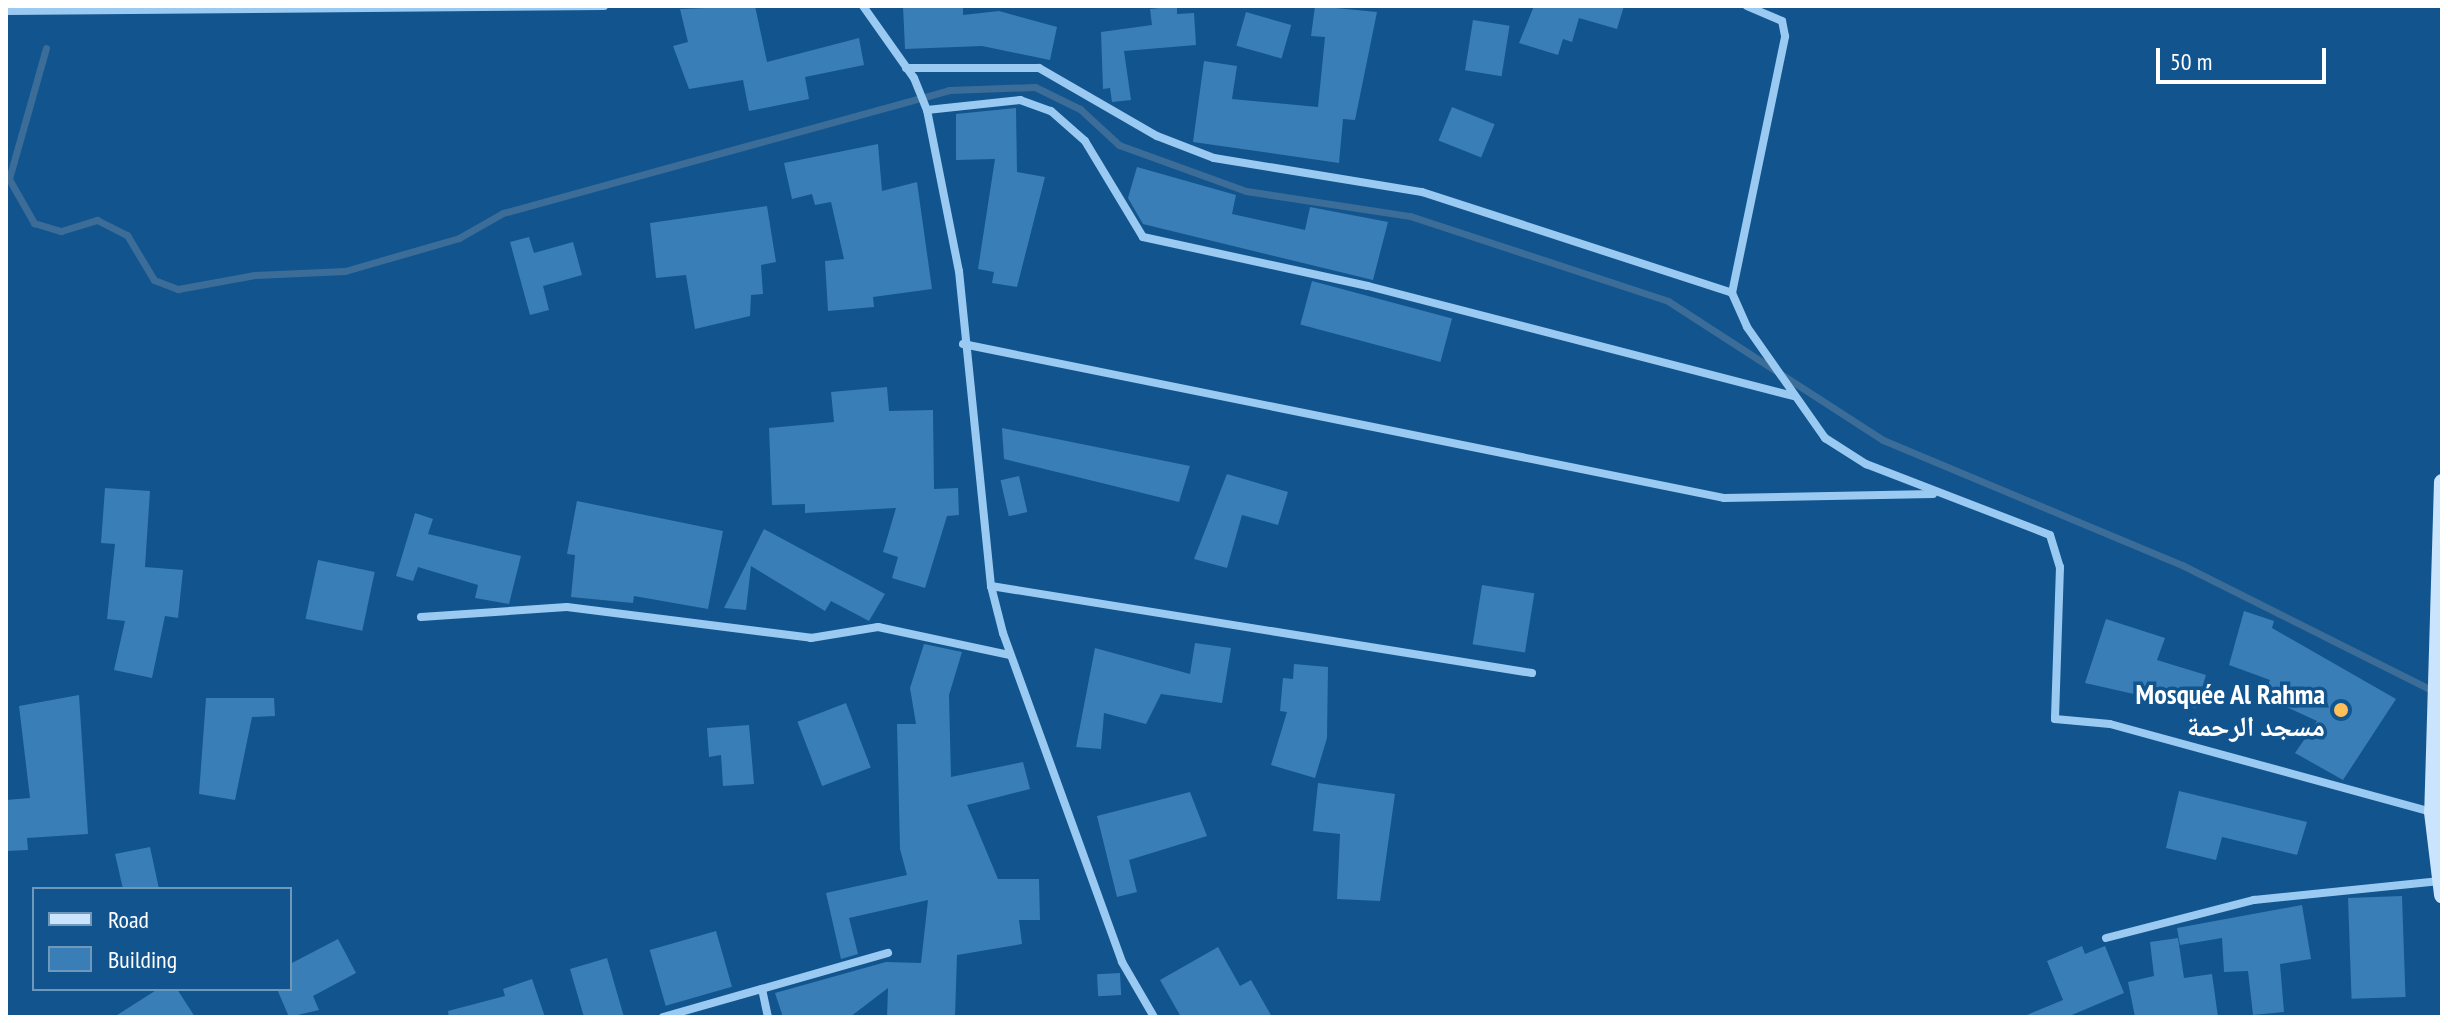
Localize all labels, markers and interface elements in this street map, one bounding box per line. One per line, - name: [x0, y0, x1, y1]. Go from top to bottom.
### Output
- scale bar: [2160, 32, 2330, 82]
- text: 50 m: [2170, 46, 2212, 77]
- place label: Mosquée Al Rahma مسجد الرحمة: [2135, 677, 2325, 743]
- marker: Mosquée Al Rahma مسجد الرحمة: [2332, 701, 2350, 719]
- legend: [32, 887, 292, 991]
- text: Road: [108, 904, 149, 935]
- text: Building: [108, 944, 177, 975]

